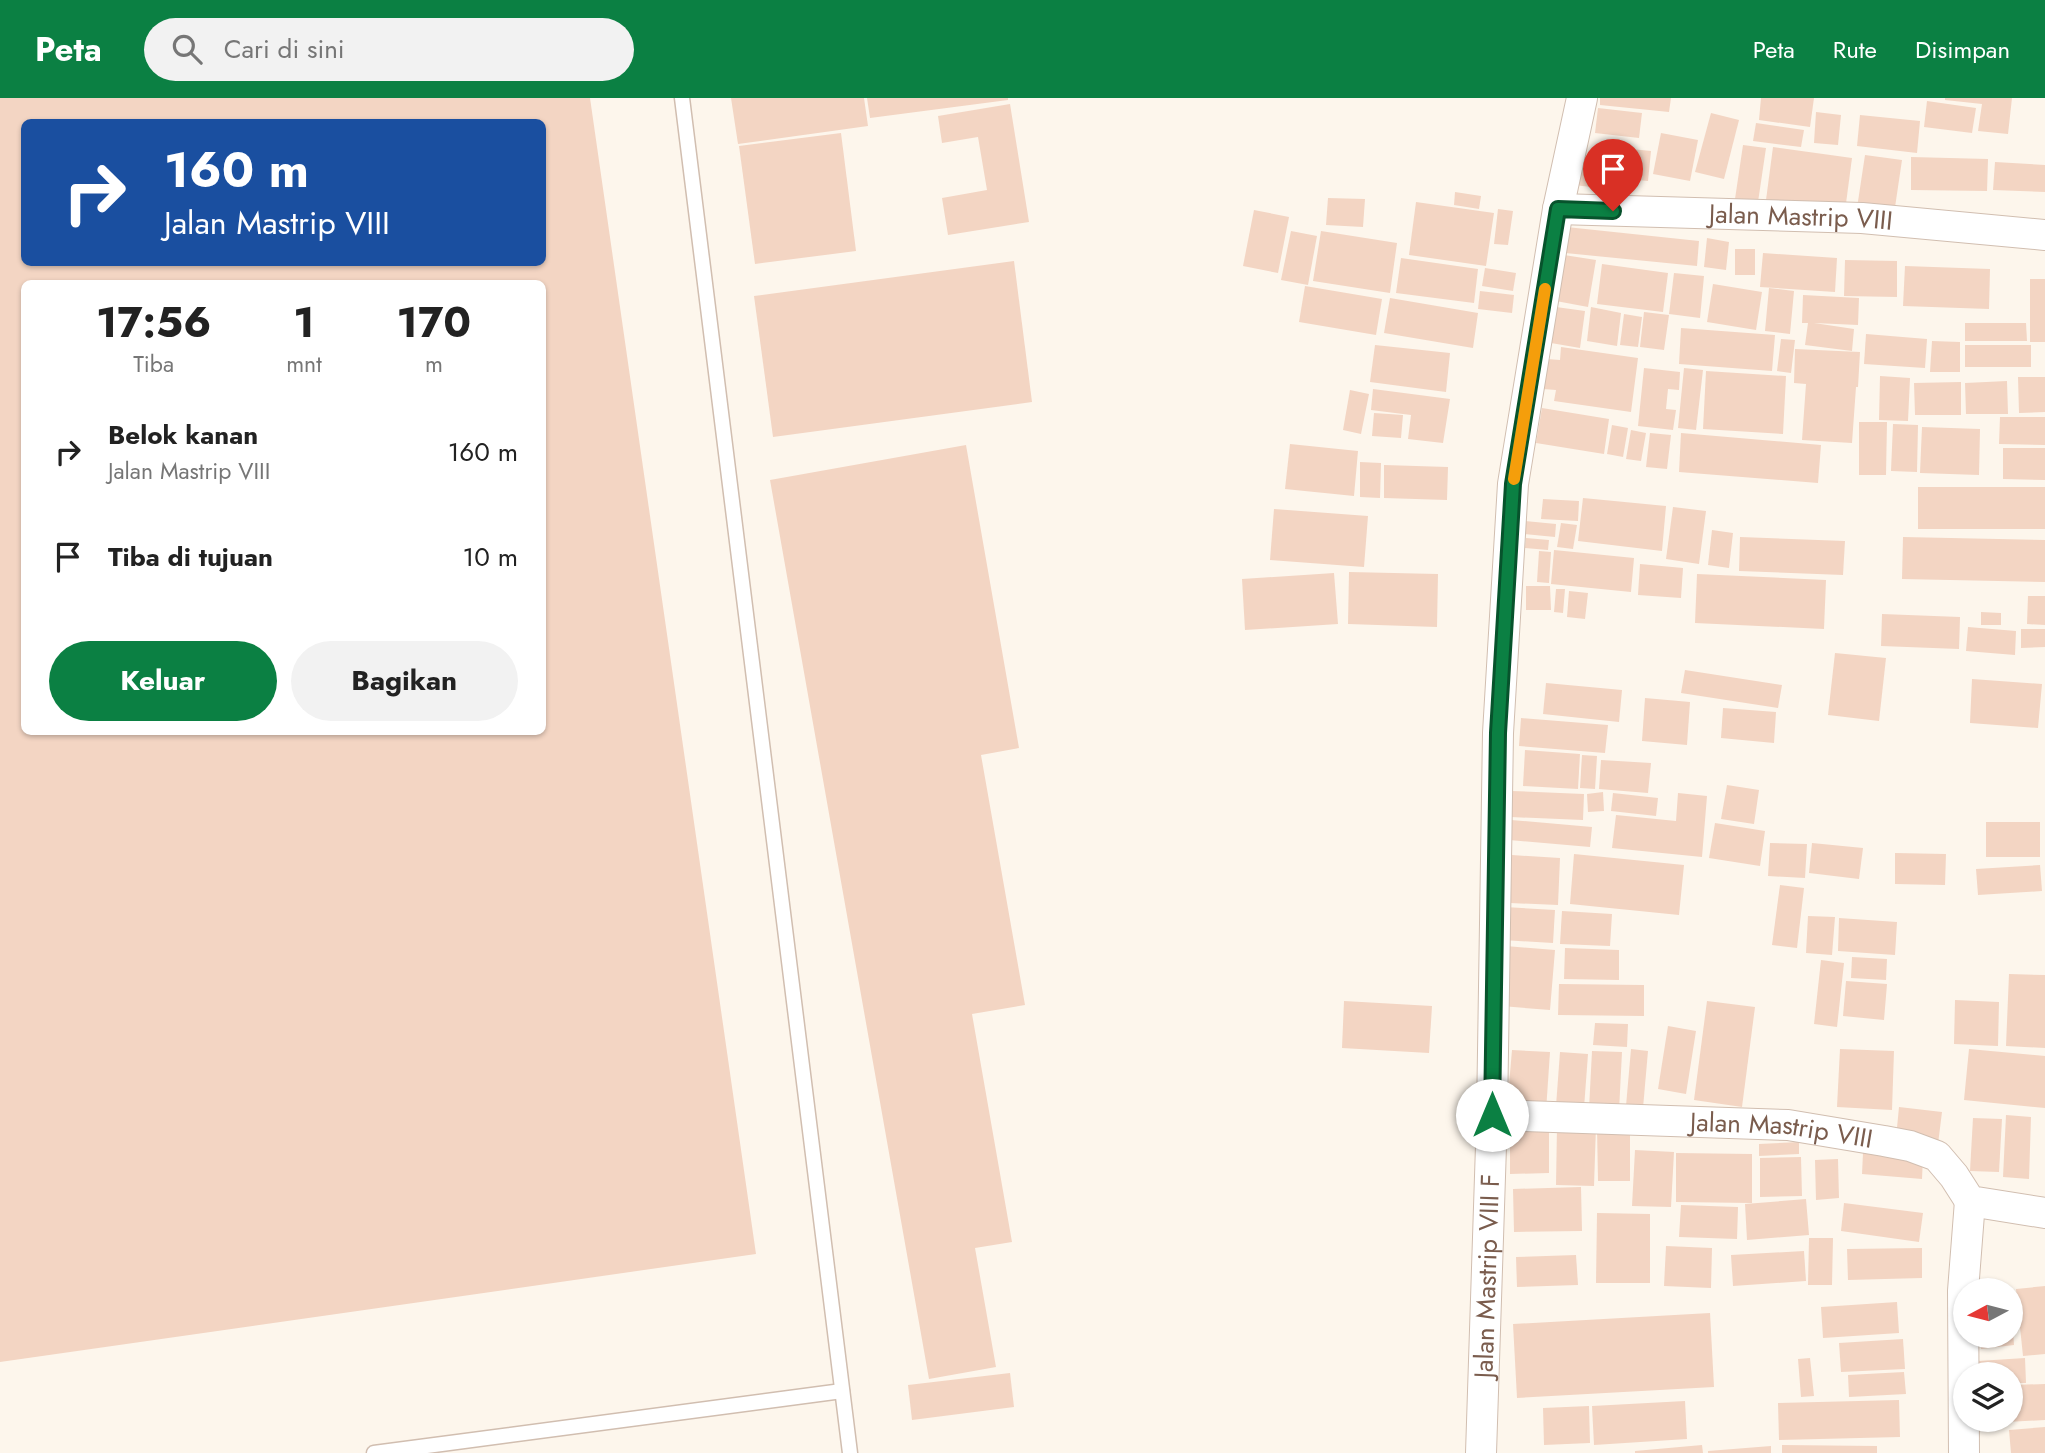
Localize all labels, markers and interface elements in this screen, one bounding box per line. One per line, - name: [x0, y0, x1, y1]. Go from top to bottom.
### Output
- search box: [144, 18, 634, 81]
- text: Peta: [35, 26, 102, 73]
- icon: search: [168, 30, 206, 68]
- text: Cari di sini: [224, 30, 345, 68]
- text: Peta: [1753, 32, 1795, 67]
- text: Rute: [1833, 32, 1877, 67]
- text: Disimpan: [1915, 32, 2010, 67]
- text: 160 m: [164, 135, 309, 205]
- pin: [1583, 139, 1643, 211]
- icon: right: [49, 147, 140, 238]
- icon: arrive: [1594, 150, 1632, 188]
- street label: Jalan Mastrip VIII: [1706, 194, 1894, 240]
- text: Jalan Mastrip VIII: [164, 200, 390, 246]
- text: 17:56: [96, 292, 211, 353]
- text: 1: [293, 292, 315, 353]
- text: 170: [397, 292, 471, 353]
- text: Tiba: [133, 347, 174, 381]
- text: mnt: [286, 347, 322, 381]
- text: m: [425, 347, 443, 381]
- text: Belok kanan: [108, 416, 258, 454]
- icon: right: [49, 433, 87, 471]
- text: 160 m: [448, 433, 518, 471]
- text: Jalan Mastrip VIII: [108, 454, 270, 488]
- icon: arrive: [49, 538, 87, 576]
- text: Tiba di tujuan: [108, 538, 273, 576]
- text: 10 m: [463, 538, 518, 576]
- button: Keluar: [49, 641, 277, 721]
- button: Bagikan: [291, 641, 518, 721]
- position arrow: [1455, 1078, 1529, 1152]
- street label: Jalan Mastrip VIII: [1686, 1103, 1876, 1158]
- street label: Jalan Mastrip VIII F: [1464, 1173, 1509, 1382]
- north arrow: [1953, 1278, 2023, 1348]
- map controls: [1953, 1278, 2023, 1432]
- button: layers: [1953, 1362, 2023, 1432]

